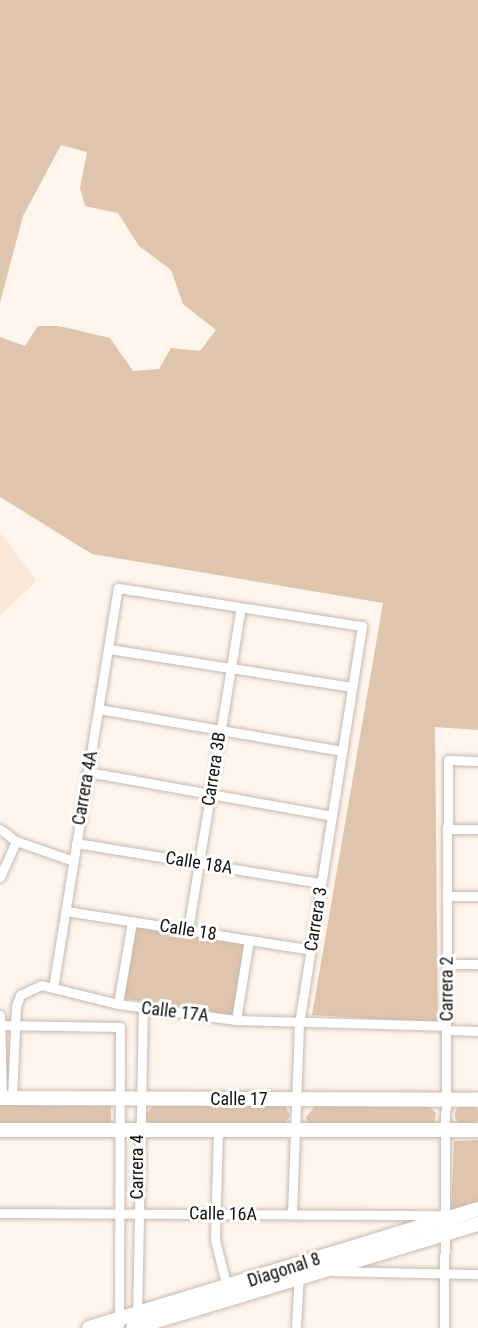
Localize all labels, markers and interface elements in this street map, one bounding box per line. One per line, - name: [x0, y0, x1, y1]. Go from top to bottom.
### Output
- street label: Carrera 3B: [197, 730, 231, 808]
- street label: Carrera 4A: [68, 749, 102, 827]
- street label: Calle 18A: [164, 847, 234, 879]
- street label: Carrera 3: [300, 885, 332, 953]
- street label: Calle 18: [158, 915, 218, 945]
- street label: Carrera 2: [436, 957, 458, 1021]
- street label: Calle 17A: [140, 997, 210, 1027]
- street label: Calle 17: [210, 1088, 268, 1110]
- street label: Carrera 4: [126, 1135, 148, 1199]
- street label: Calle 16A: [189, 1203, 257, 1225]
- street label: Diagonal 8: [245, 1248, 323, 1292]

